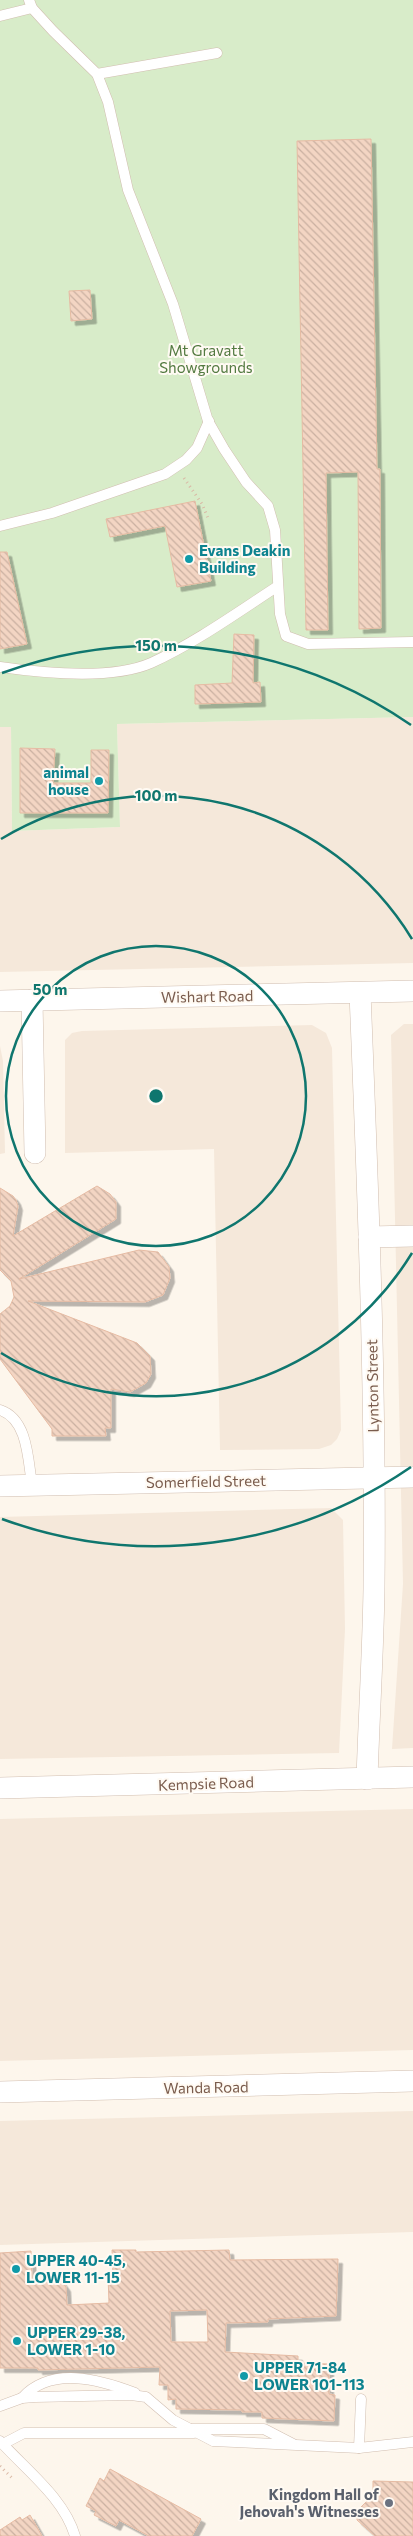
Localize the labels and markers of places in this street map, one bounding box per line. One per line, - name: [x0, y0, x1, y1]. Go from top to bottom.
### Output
- place label: Evans Deakin Building: [199, 541, 290, 576]
- marker: Evans Deakin Building: [183, 553, 195, 565]
- place label: animal house: [43, 763, 89, 798]
- marker: animal house: [93, 775, 105, 787]
- centre of rings: [147, 1087, 165, 1105]
- place label: UPPER 40-45, LOWER 11-15: [26, 2251, 126, 2286]
- marker: UPPER 40-45, LOWER 11-15: [10, 2263, 22, 2275]
- place label: UPPER 29-38, LOWER 1-10: [27, 2323, 125, 2358]
- marker: UPPER 29-38, LOWER 1-10: [11, 2335, 23, 2347]
- place label: UPPER 71-84 LOWER 101-113: [254, 2358, 365, 2393]
- marker: UPPER 71-84 LOWER 101-113: [238, 2370, 250, 2382]
- place label: Kingdom Hall of Jehovah's Witnesses: [240, 2485, 380, 2520]
- marker: Kingdom Hall of Jehovah's Witnesses: [383, 2497, 395, 2509]

